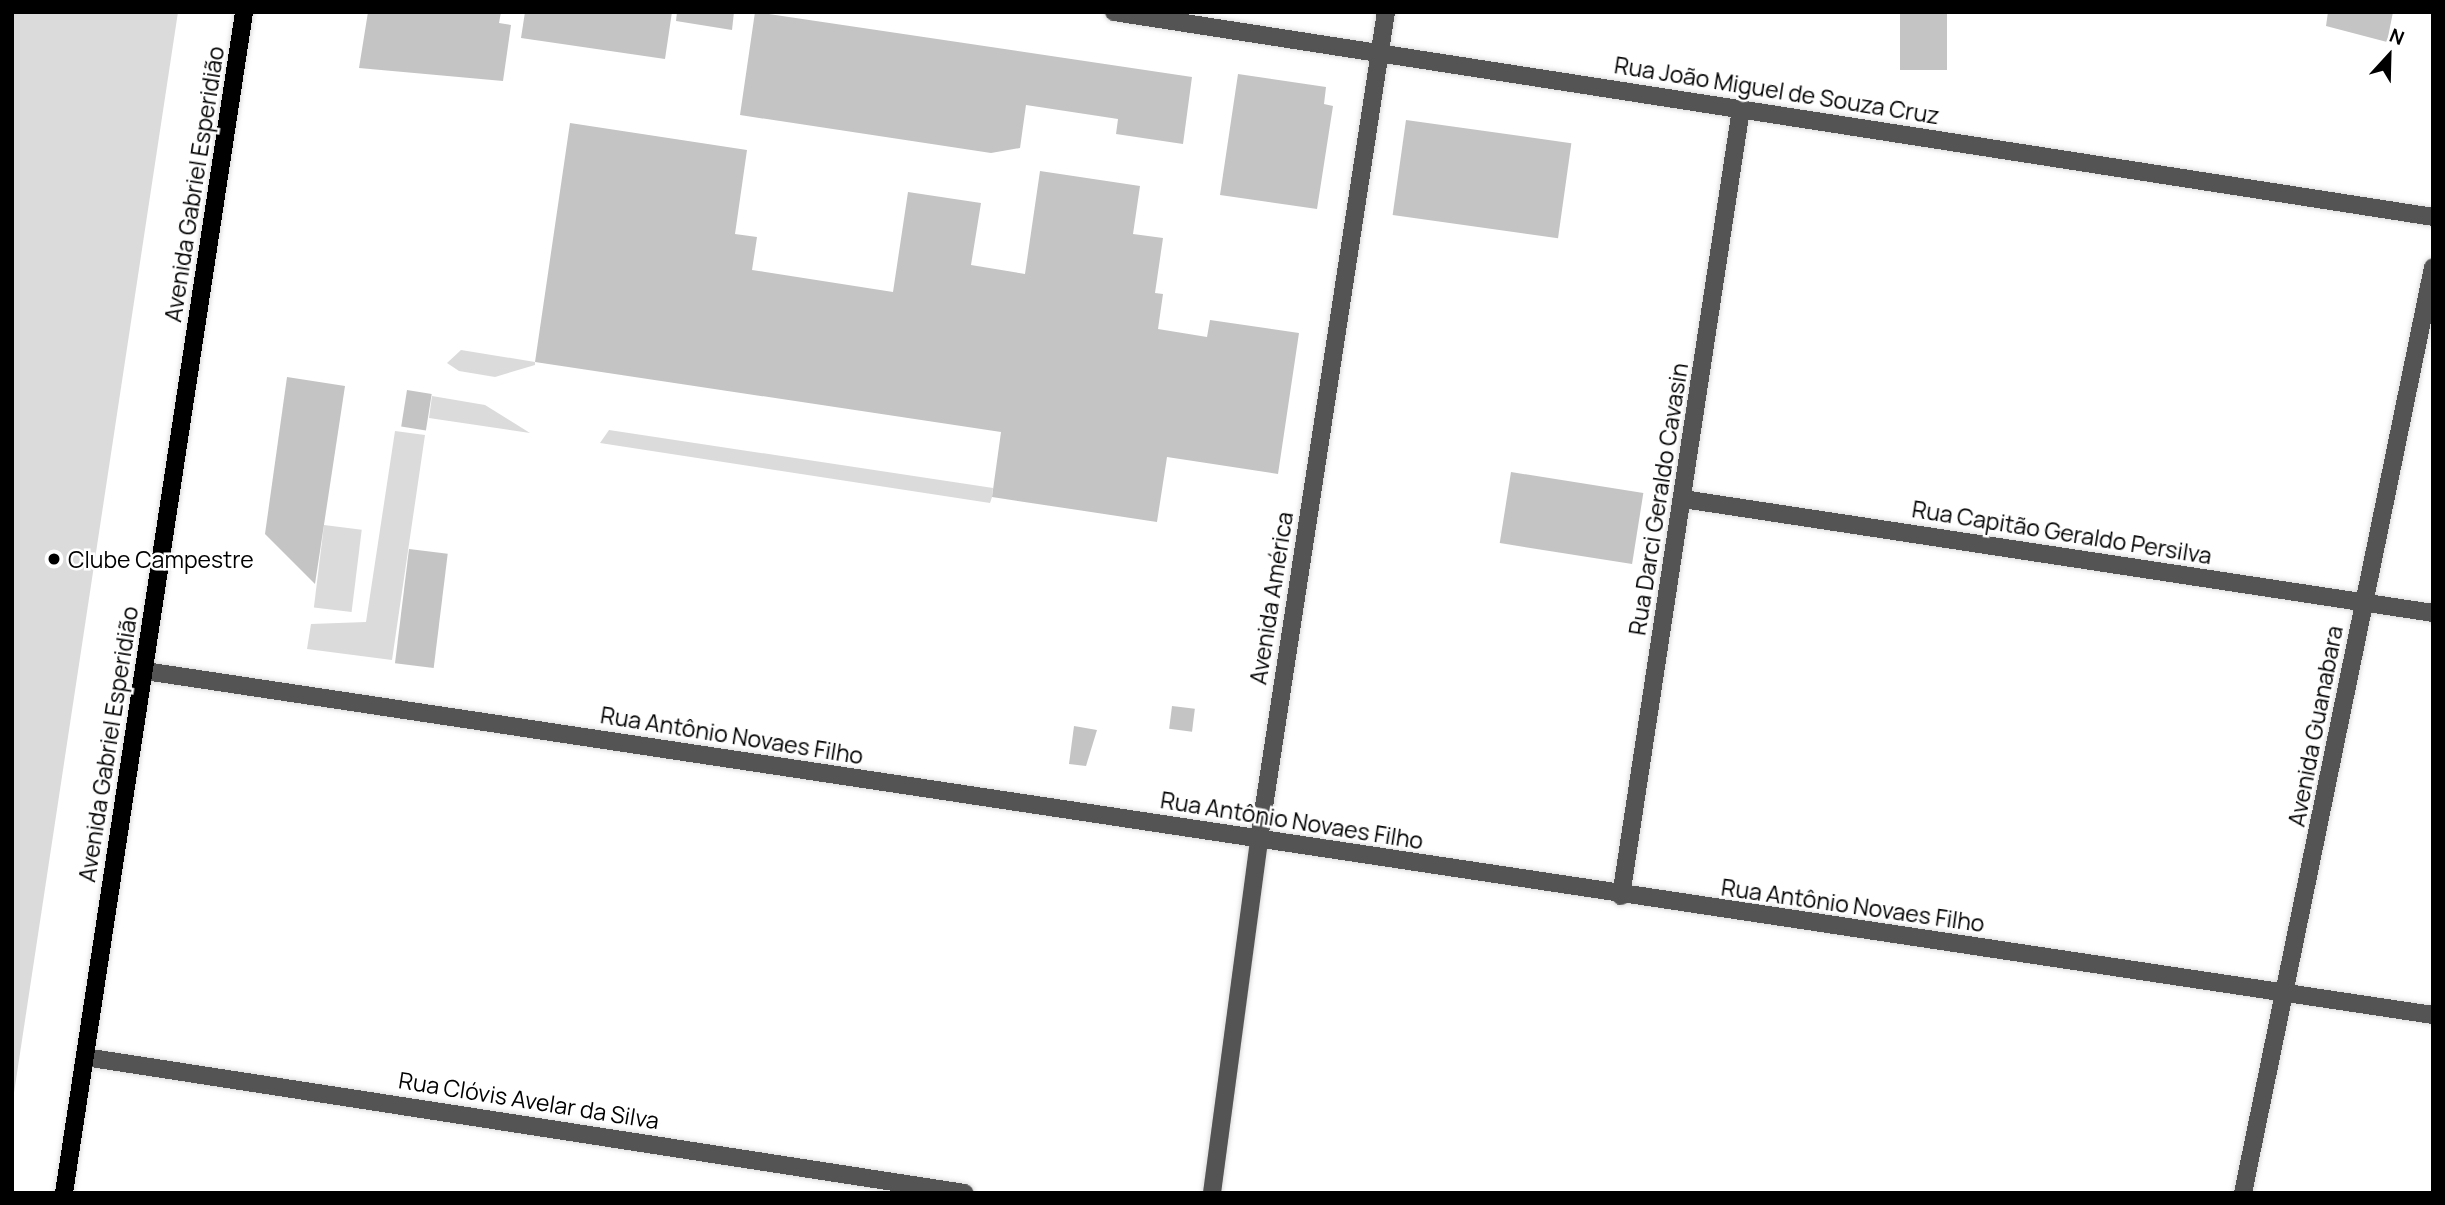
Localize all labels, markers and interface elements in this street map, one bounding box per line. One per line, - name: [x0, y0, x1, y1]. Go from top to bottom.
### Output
- north arrow: [2354, 21, 2424, 91]
- text: N: [2386, 22, 2408, 51]
- street label: Avenida Gabriel Esperidião: [159, 44, 229, 324]
- street label: Rua João Miguel de Souza Cruz: [1612, 51, 1942, 129]
- street label: Rua Darci Geraldo Cavasin: [1623, 361, 1693, 637]
- street label: Rua Capitão Geraldo Persilva: [1910, 495, 2214, 569]
- street label: Avenida América: [1244, 510, 1298, 686]
- place label: Clube Campestre: [68, 545, 254, 573]
- marker: Clube Campestre: [46, 551, 62, 567]
- street label: Avenida Gabriel Esperidião: [73, 604, 143, 884]
- street label: Avenida Guanabara: [2282, 623, 2348, 829]
- street label: Rua Antônio Novaes Filho: [599, 701, 865, 769]
- street label: Rua Antônio Novaes Filho: [1159, 786, 1425, 854]
- street label: Rua Antônio Novaes Filho: [1720, 873, 1986, 937]
- street label: Rua Clóvis Avelar da Silva: [397, 1066, 661, 1134]

